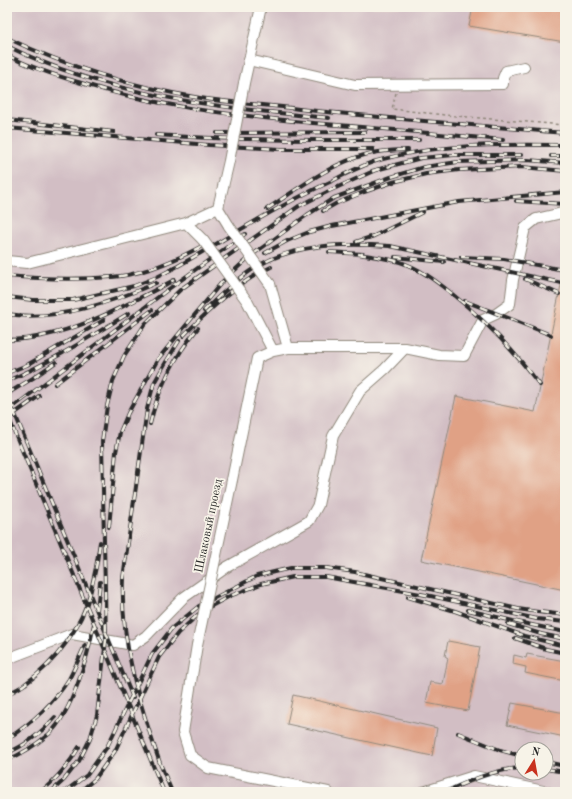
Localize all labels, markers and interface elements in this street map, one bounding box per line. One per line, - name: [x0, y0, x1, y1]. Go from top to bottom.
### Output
- street label: Шлаковый проезд: [193, 478, 225, 574]
- north arrow: [514, 741, 554, 781]
- text: N: [530, 746, 541, 759]

